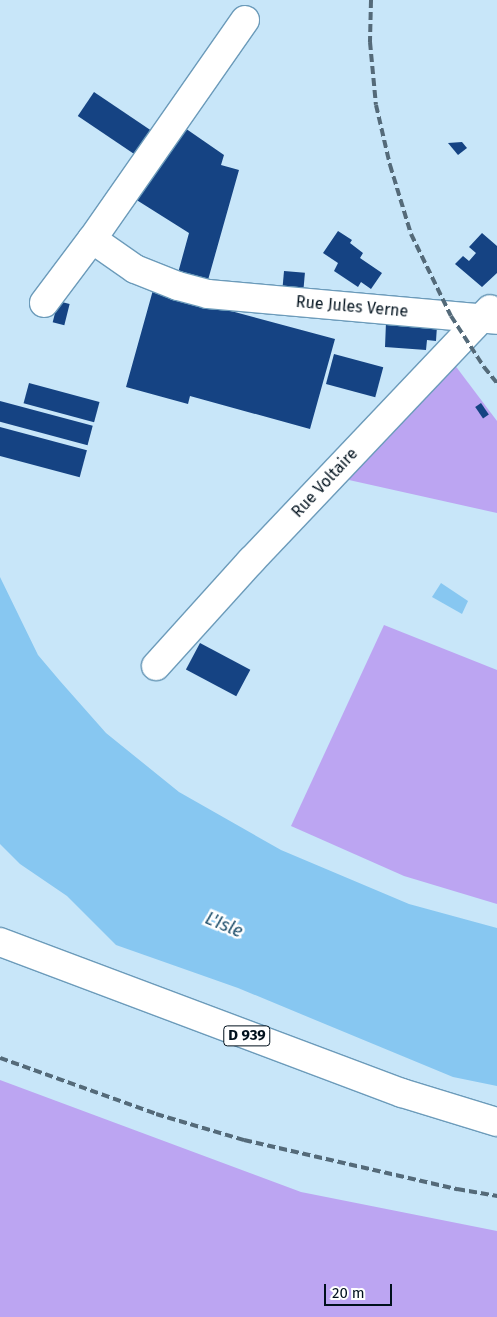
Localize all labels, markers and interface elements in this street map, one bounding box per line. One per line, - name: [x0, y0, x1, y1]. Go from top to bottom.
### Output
- street label: Rue Jules Verne: [295, 293, 409, 321]
- street label: Rue Voltaire: [288, 444, 362, 522]
- water label: L'Isle: [202, 907, 246, 943]
- road number: D 939: [223, 1024, 271, 1048]
- scale bar: [327, 1274, 394, 1306]
- text: 20 m: [332, 1284, 365, 1302]

